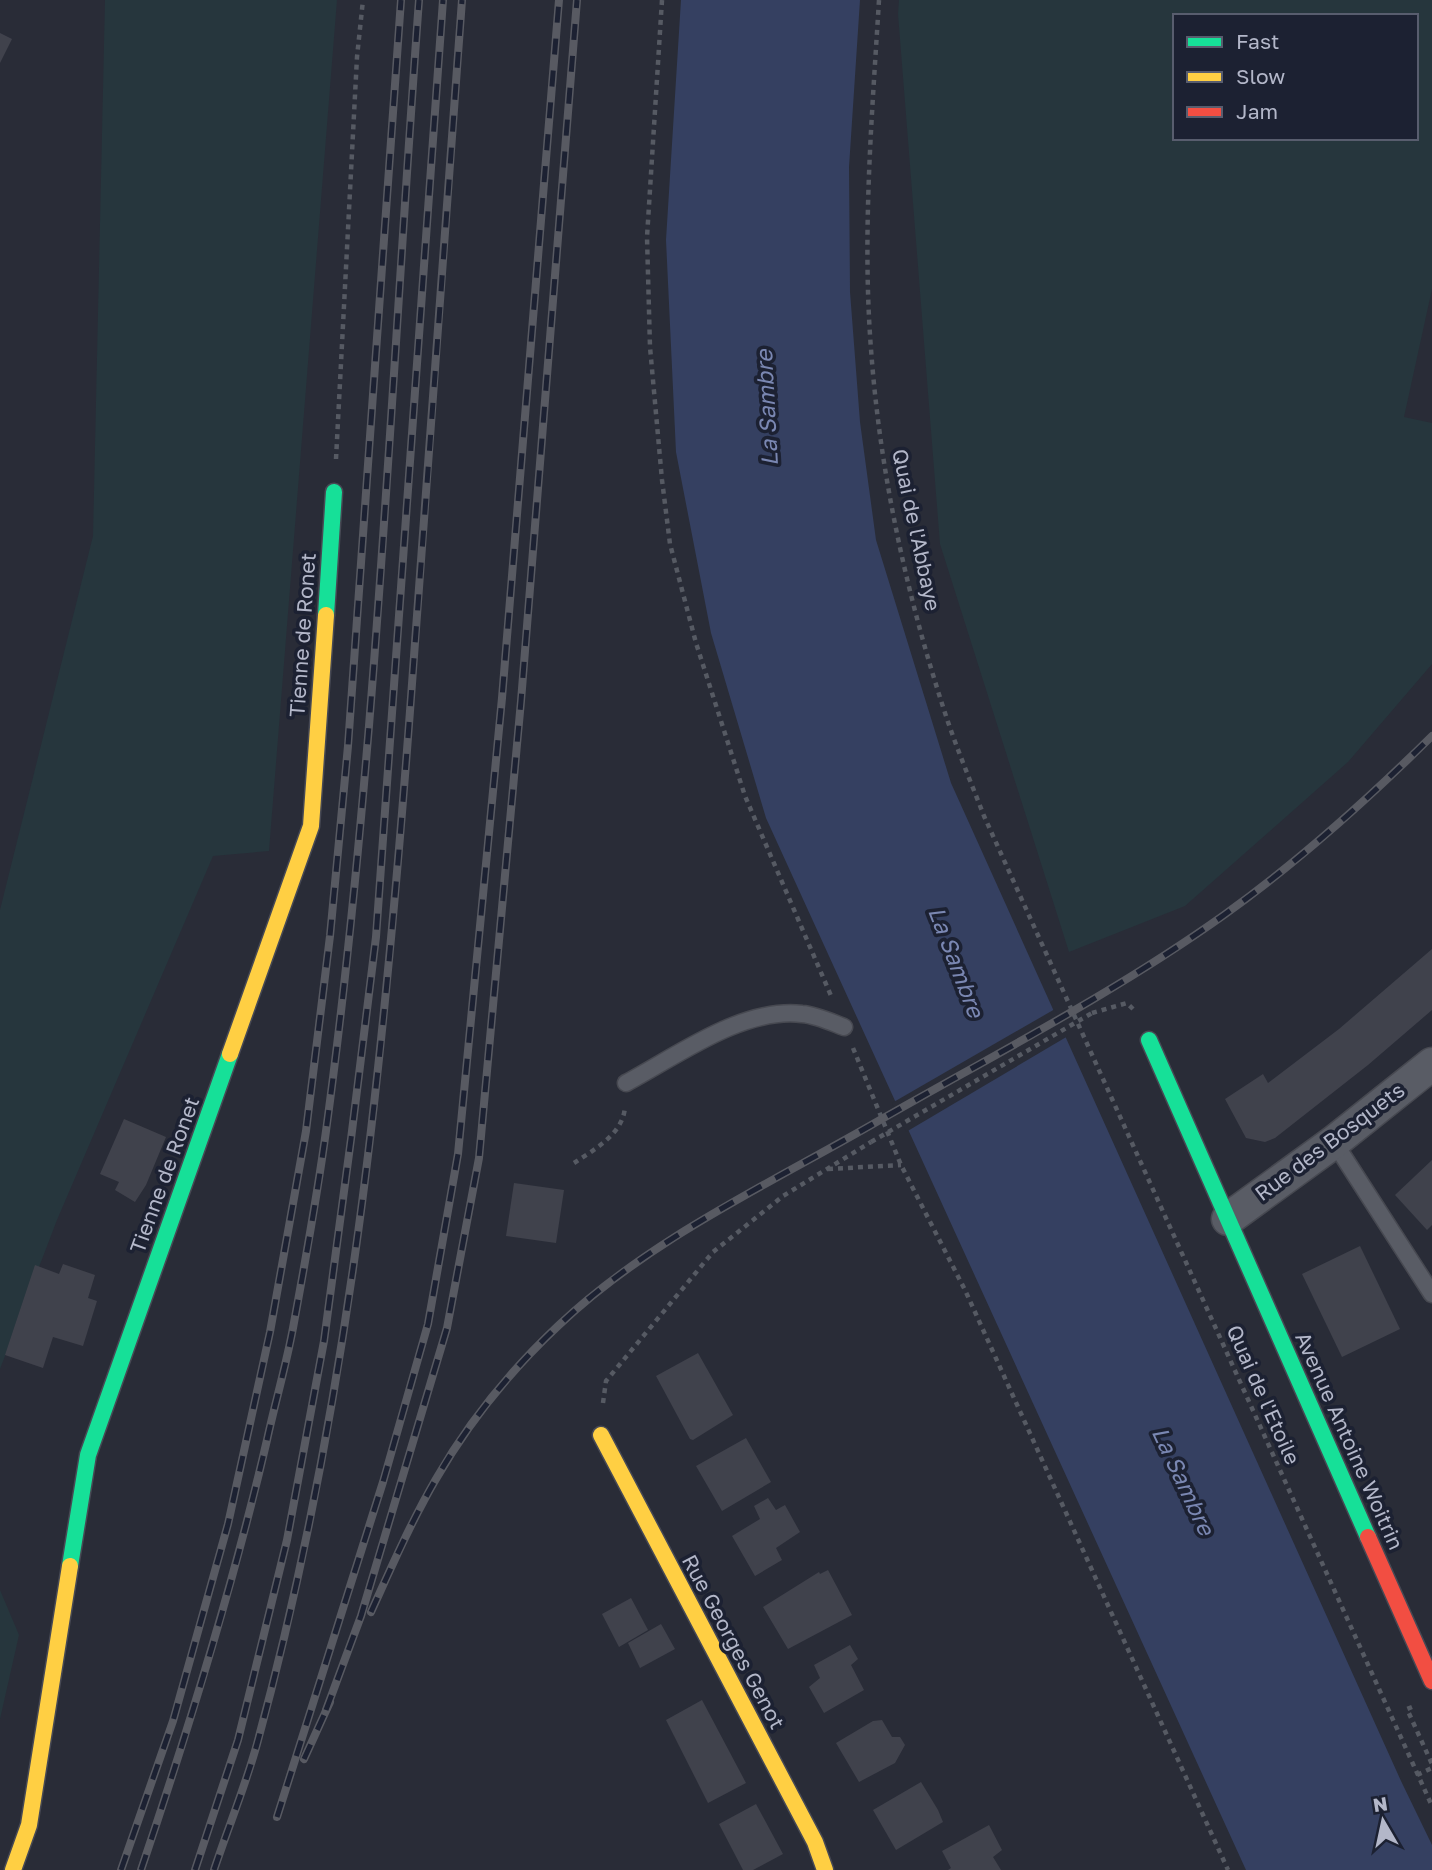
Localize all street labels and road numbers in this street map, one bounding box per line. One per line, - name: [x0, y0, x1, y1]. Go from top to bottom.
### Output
- street label: Quai de l'Abbaye: [887, 446, 947, 613]
- street label: Tienne de Ronet: [283, 552, 321, 718]
- street label: Rue des Bosquets: [1249, 1076, 1409, 1206]
- street label: Tienne de Ronet: [124, 1093, 204, 1256]
- street label: Quai de l'Etoile: [1222, 1321, 1306, 1468]
- street label: Avenue Antoine Woitrin: [1290, 1328, 1410, 1554]
- street label: Rue Georges Genot: [677, 1550, 791, 1733]

